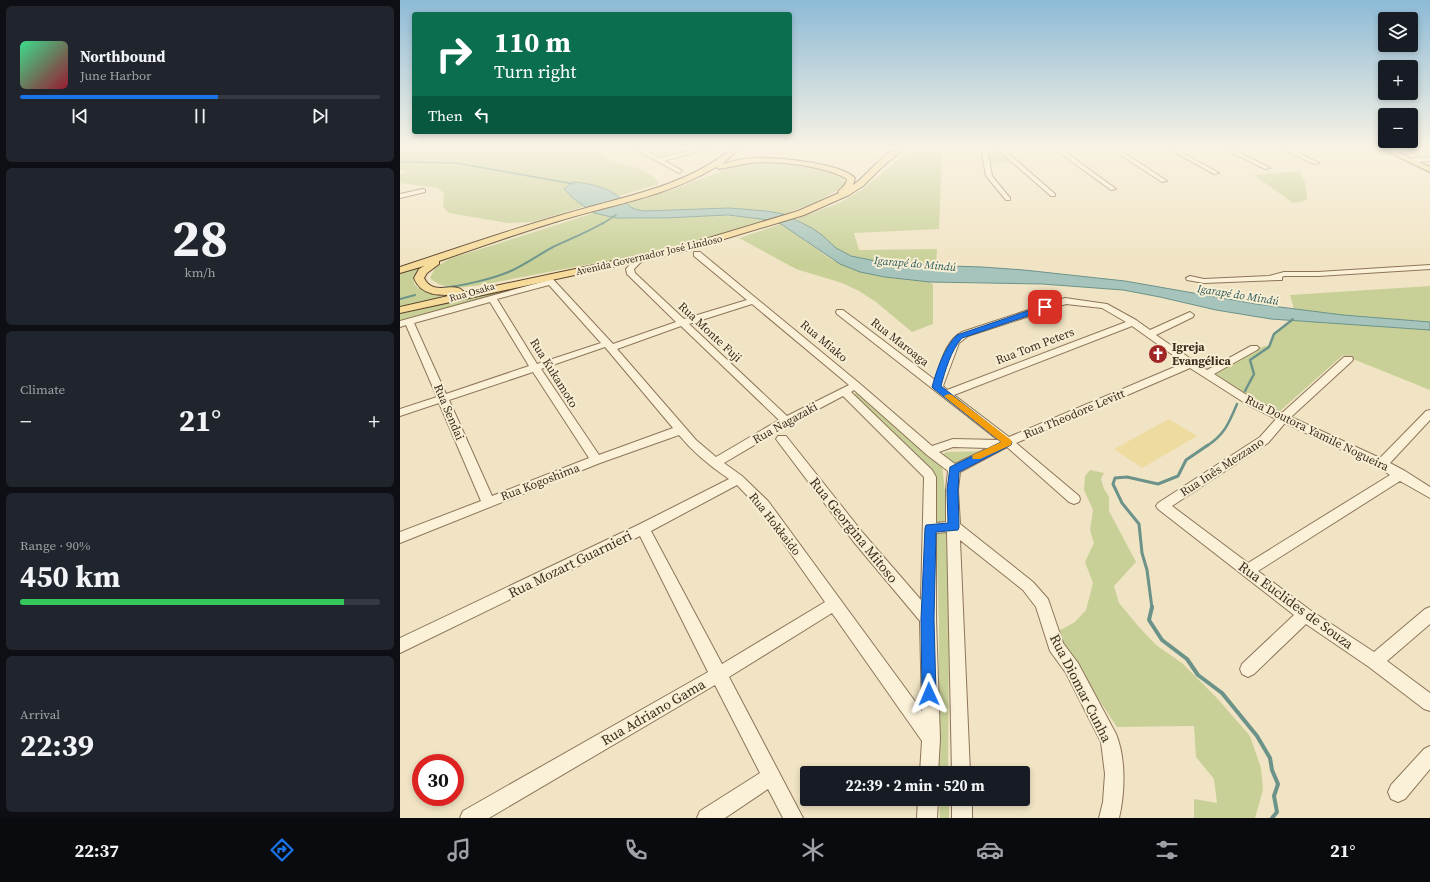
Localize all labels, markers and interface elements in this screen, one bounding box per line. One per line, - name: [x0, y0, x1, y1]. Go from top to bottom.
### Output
- map controls: [1378, 12, 1418, 148]
- button: layers: [1378, 12, 1418, 52]
- text: 110 m: [494, 23, 571, 61]
- icon: right: [428, 28, 480, 80]
- text: Northbound: [80, 46, 165, 67]
- text: Turn right: [494, 59, 576, 84]
- button: +: [1378, 60, 1418, 100]
- text: June Harbor: [80, 67, 152, 84]
- icon: left: [471, 104, 493, 126]
- icon: previous: [69, 105, 91, 127]
- icon: pause: [189, 105, 211, 127]
- icon: next: [309, 105, 331, 127]
- text: Then: [428, 105, 463, 126]
- button: −: [1378, 108, 1418, 148]
- text: 28: [172, 202, 228, 273]
- street label: Avenida Governador José Lindoso: [574, 232, 724, 278]
- water label: Igarapé do Mindú: [872, 253, 957, 275]
- text: km/h: [185, 264, 215, 281]
- street label: Rua Osaka: [448, 279, 497, 305]
- water label: Igarapé do Mindú: [1195, 281, 1281, 309]
- pin: [1028, 290, 1062, 324]
- icon: arrive: [1034, 296, 1056, 318]
- street label: Rua Monte Fuji: [675, 298, 745, 366]
- street label: Rua Maroaga: [868, 314, 933, 370]
- street label: Rua Miako: [797, 317, 851, 366]
- street label: Rua Tom Peters: [993, 324, 1077, 368]
- street label: Rua Kukamoto: [526, 335, 582, 411]
- place label: Igreja Evangélica: [1172, 339, 1232, 369]
- church icon: Igreja Evangélica: [1147, 343, 1169, 365]
- text: Climate: [20, 381, 65, 398]
- street label: Rua Sendai: [430, 381, 468, 443]
- street label: Rua Theodore Levitt: [1021, 385, 1127, 443]
- street label: Rua Doutora Yamile Nogueira: [1242, 391, 1392, 475]
- street label: Rua Nagazaki: [750, 398, 821, 447]
- text: 21°: [179, 400, 221, 441]
- text: −: [20, 406, 32, 436]
- text: +: [368, 406, 380, 436]
- street label: Rua Inês Mezzano: [1177, 434, 1267, 500]
- street label: Rua Kogoshima: [498, 459, 583, 504]
- street label: Rua Georgina Mitoso: [805, 473, 903, 587]
- street label: Rua Hokkaido: [745, 489, 805, 559]
- street label: Rua Mozart Guarnieri: [505, 525, 635, 603]
- text: Range · 90%: [20, 537, 91, 554]
- text: 450 km: [20, 556, 120, 597]
- street label: Rua Euclides de Souza: [1234, 556, 1358, 654]
- street label: Rua Diomar Cunha: [1045, 630, 1117, 746]
- position arrow: [908, 673, 950, 715]
- street label: Rua Adriano Gama: [597, 674, 710, 750]
- text: Arrival: [20, 706, 60, 723]
- text: 22:39: [20, 725, 94, 766]
- speed limit sign: 30: [412, 754, 464, 806]
- text: 22:39 · 2 min · 520 m: [846, 775, 985, 796]
- icon: directions: [268, 836, 296, 864]
- icon: music: [445, 836, 473, 864]
- icon: phone: [622, 836, 650, 864]
- icon: climate: [799, 836, 827, 864]
- icon: car: [976, 836, 1004, 864]
- icon: filters: [1153, 836, 1181, 864]
- text: 22:37: [75, 838, 119, 863]
- text: 21°: [1330, 838, 1355, 863]

